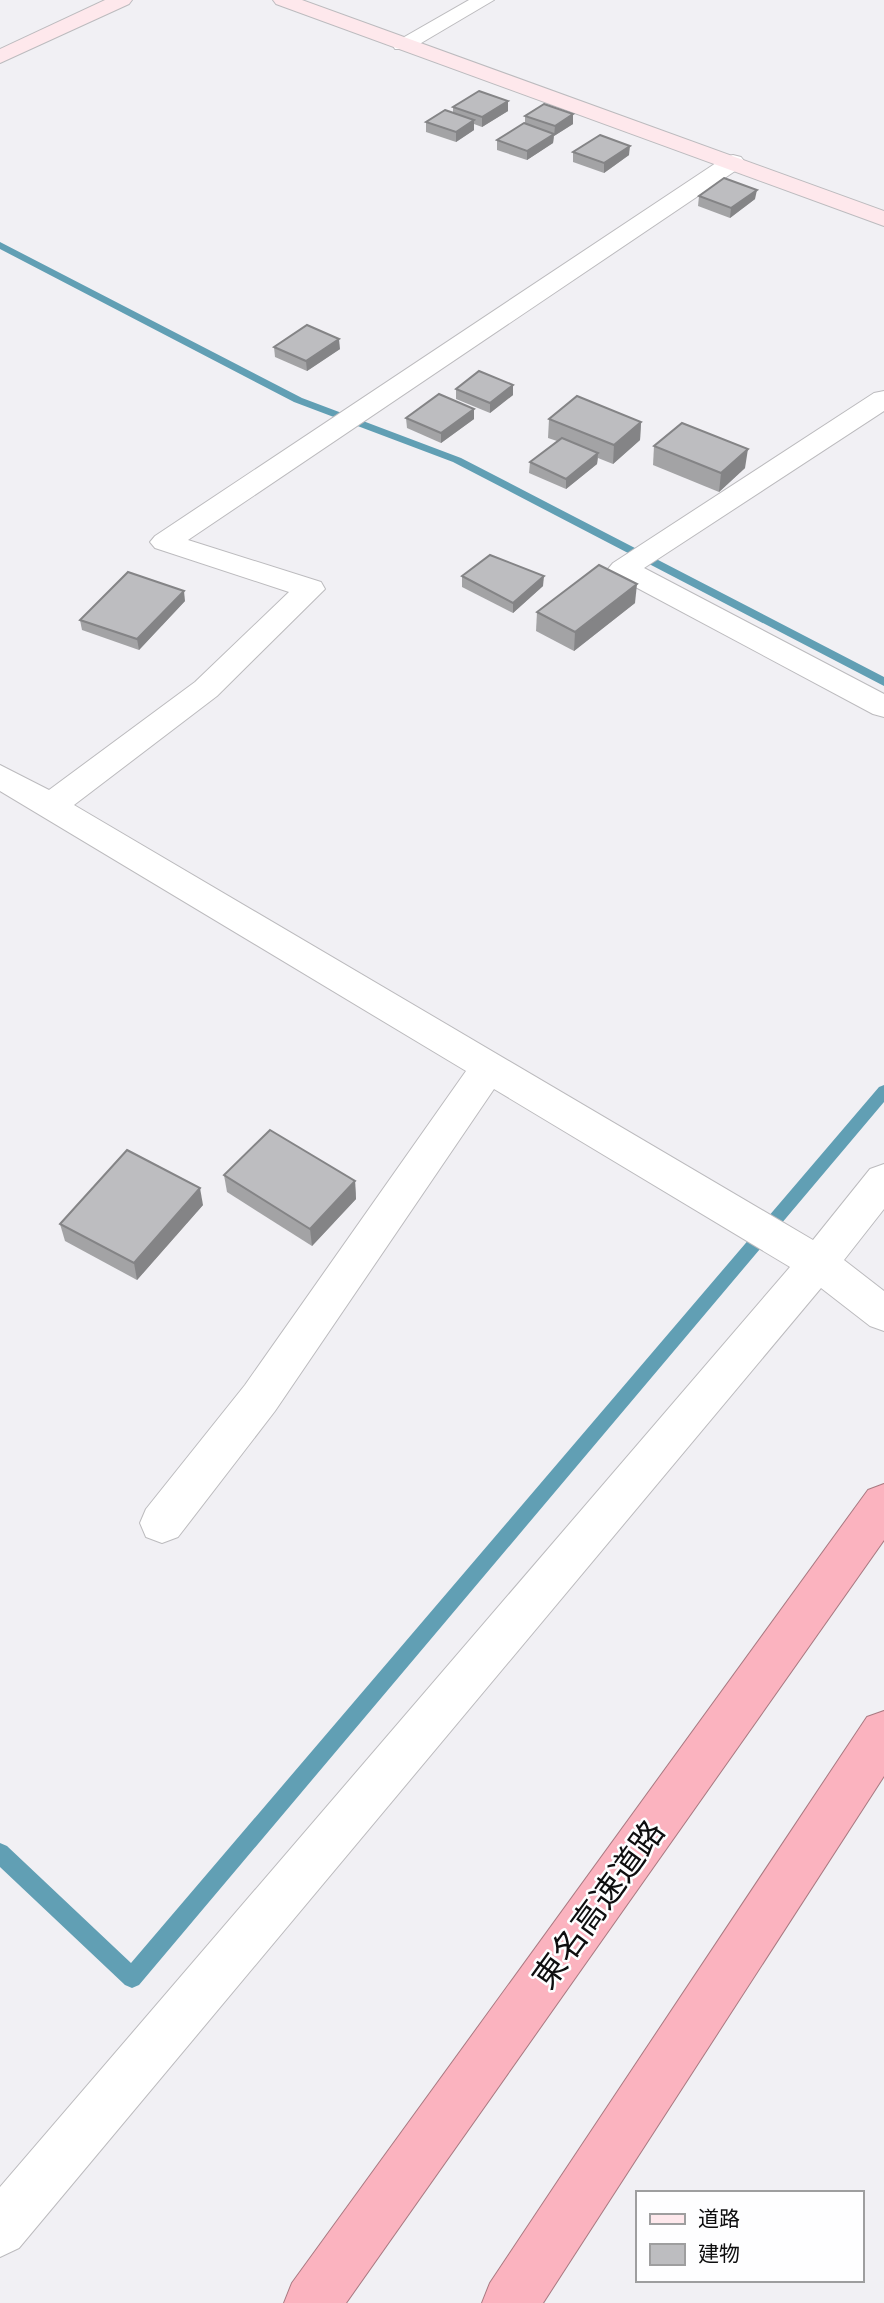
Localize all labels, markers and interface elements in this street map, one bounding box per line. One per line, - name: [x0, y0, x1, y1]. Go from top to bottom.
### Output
- street label: 東名高速道路: [527, 1815, 672, 1995]
- legend: [636, 2191, 863, 2282]
- text: 道路: [698, 2208, 740, 2230]
- text: 建物: [698, 2243, 740, 2265]

